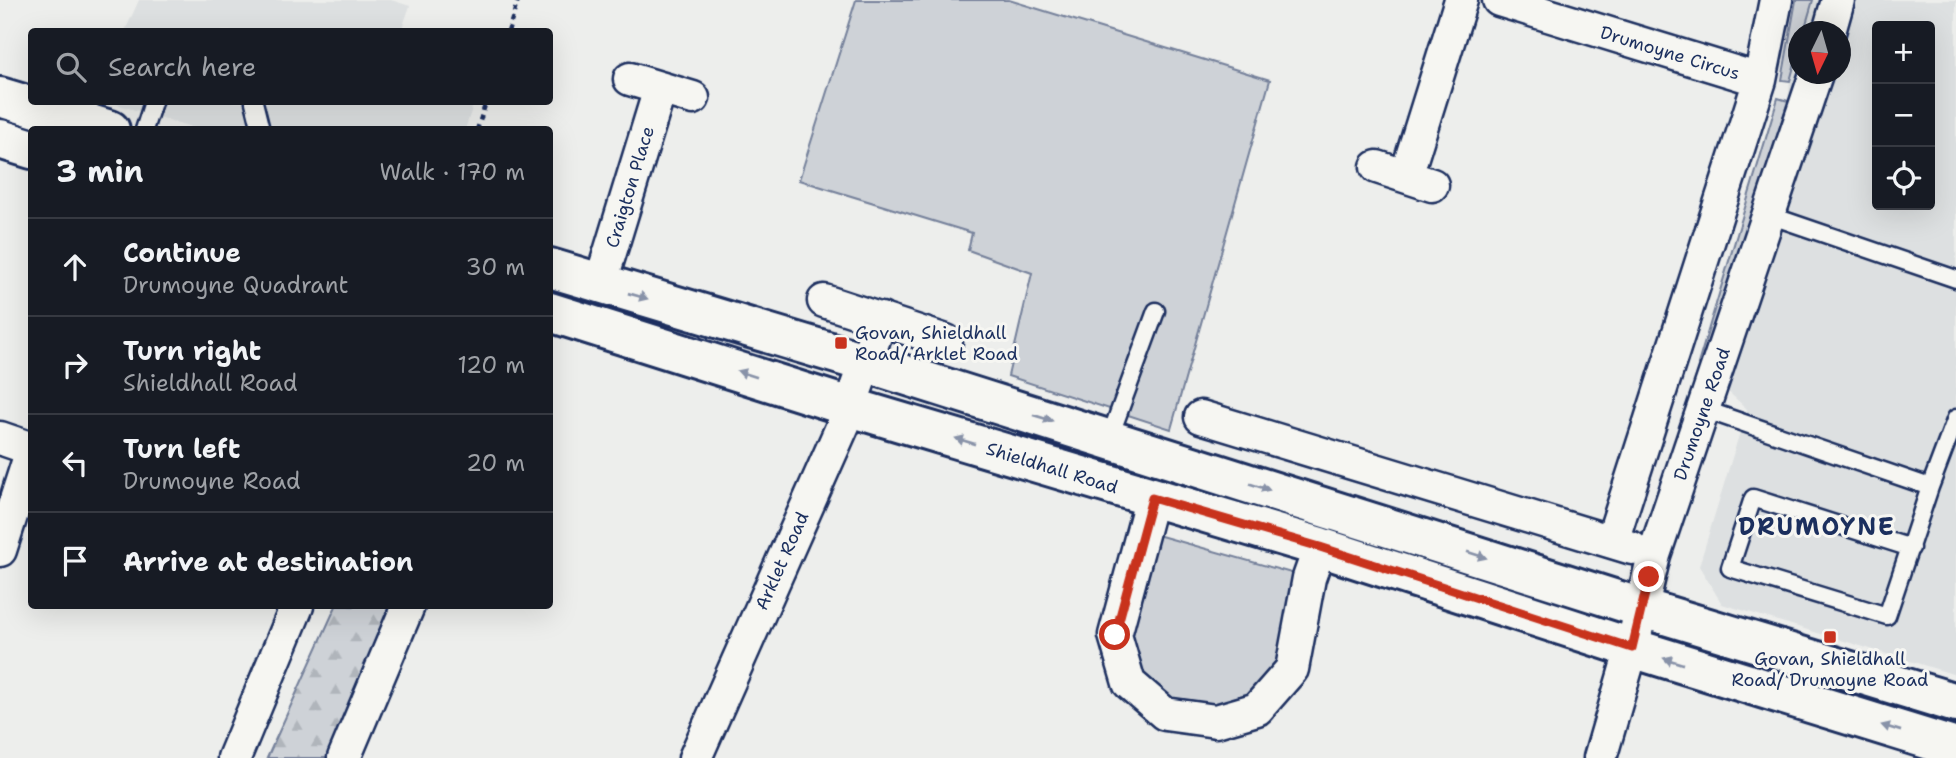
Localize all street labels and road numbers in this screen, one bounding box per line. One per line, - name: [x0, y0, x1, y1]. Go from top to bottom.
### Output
- street label: Drumoyne Circus: [1597, 20, 1743, 86]
- street label: Craigton Place: [600, 123, 660, 251]
- street label: Drumoyne Road: [1668, 344, 1736, 484]
- street label: Shieldhall Road: [983, 437, 1121, 499]
- street label: Arklet Road: [750, 508, 814, 614]

